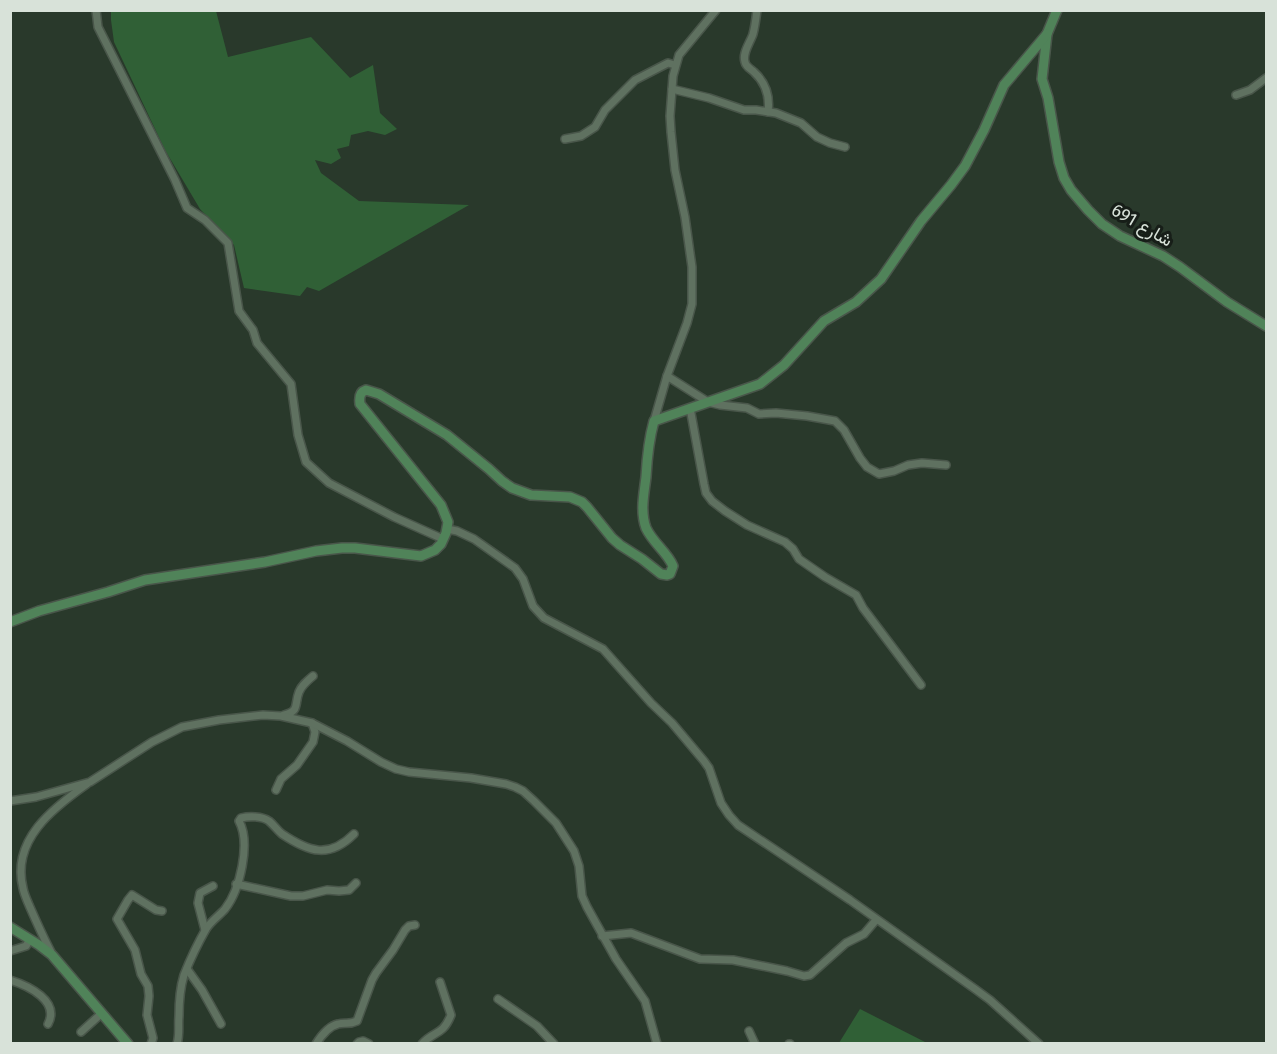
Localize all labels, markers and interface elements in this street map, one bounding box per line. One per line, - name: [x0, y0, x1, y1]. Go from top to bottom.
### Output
- street label: شارع 691: [1107, 199, 1177, 252]

